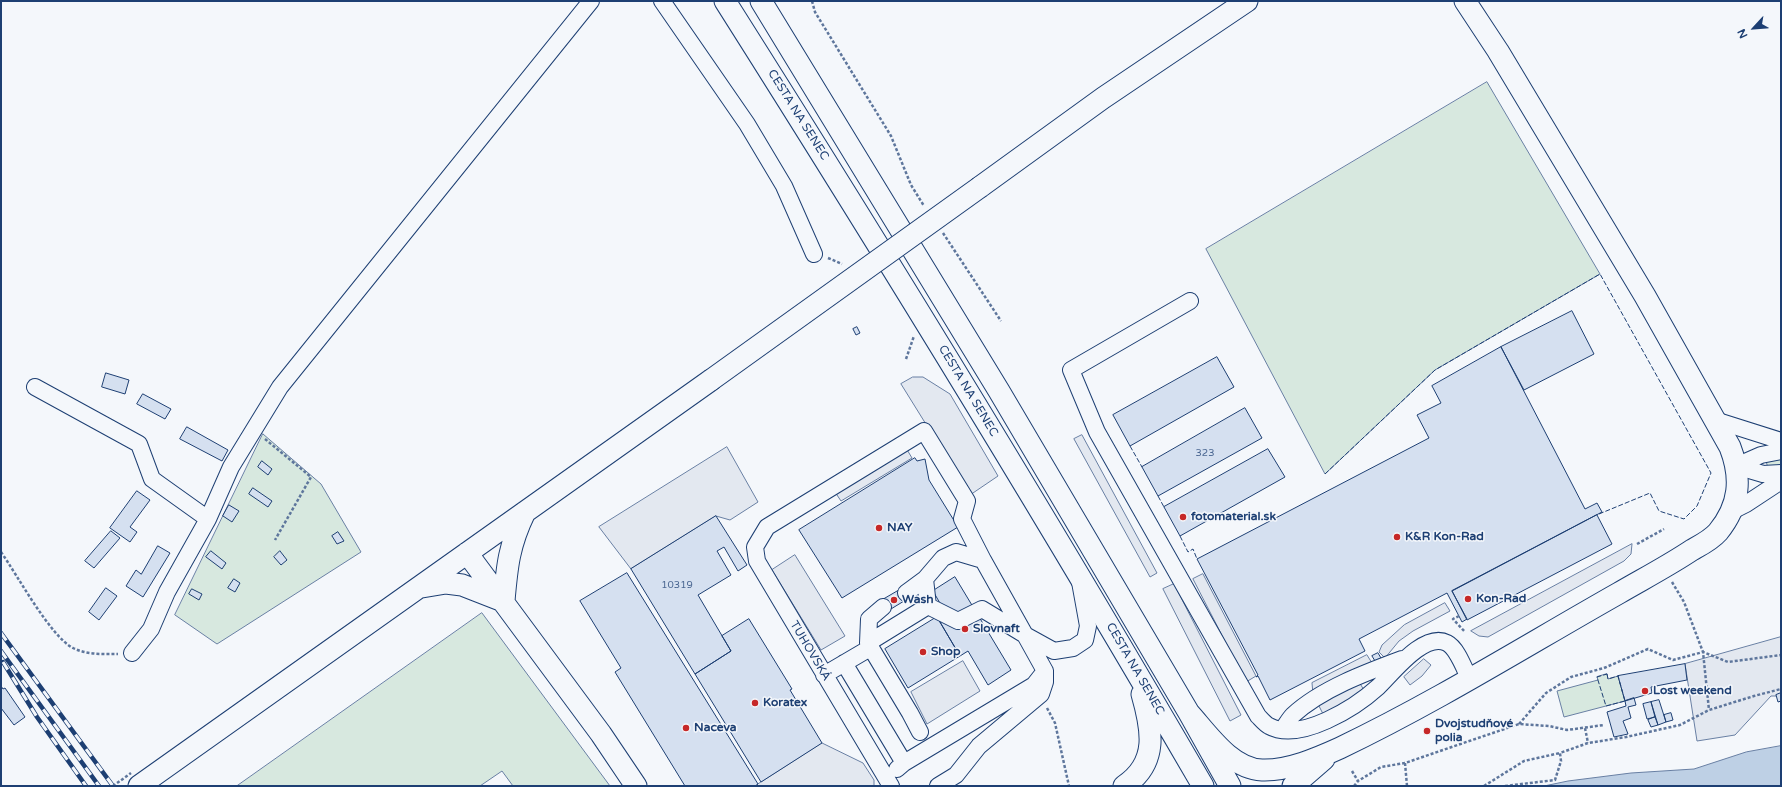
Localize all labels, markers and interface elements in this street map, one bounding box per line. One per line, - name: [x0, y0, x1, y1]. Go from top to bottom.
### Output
- north arrow: [1734, 8, 1774, 48]
- text: N: [1735, 27, 1751, 40]
- street label: CESTA NA SENEC: [764, 67, 832, 163]
- street label: CESTA NA SENEC: [935, 343, 1001, 439]
- house number: 323: [1196, 447, 1214, 459]
- place label: fotomaterial.sk: [1191, 510, 1276, 524]
- marker: fotomaterial.sk: [1178, 512, 1188, 522]
- place label: NAY: [887, 521, 913, 535]
- marker: NAY: [874, 523, 884, 533]
- place label: K&R Kon-Rad: [1405, 530, 1484, 544]
- marker: K&R Kon-Rad: [1392, 532, 1402, 542]
- house number: 10319: [661, 579, 693, 591]
- place label: Kon-Rad: [1476, 592, 1526, 606]
- place label: Wash: [902, 593, 933, 607]
- marker: Kon-Rad: [1463, 594, 1473, 604]
- marker: Wash: [889, 595, 899, 605]
- street label: TUHOVSKÁ: [786, 618, 834, 684]
- street label: CESTA NA SENEC: [1103, 620, 1167, 718]
- place label: Slovnaft: [973, 622, 1020, 636]
- marker: Slovnaft: [960, 624, 970, 634]
- place label: Shop: [931, 645, 960, 659]
- marker: Shop: [918, 647, 928, 657]
- place label: Lost weekend: [1653, 684, 1732, 698]
- marker: Lost weekend: [1640, 686, 1650, 696]
- place label: Koratex: [763, 696, 807, 710]
- marker: Koratex: [750, 698, 760, 708]
- place label: Dvojstudňové polia: [1435, 717, 1513, 745]
- place label: Naceva: [694, 721, 736, 735]
- marker: Naceva: [681, 723, 691, 733]
- marker: Dvojstudňové polia: [1422, 726, 1432, 736]

